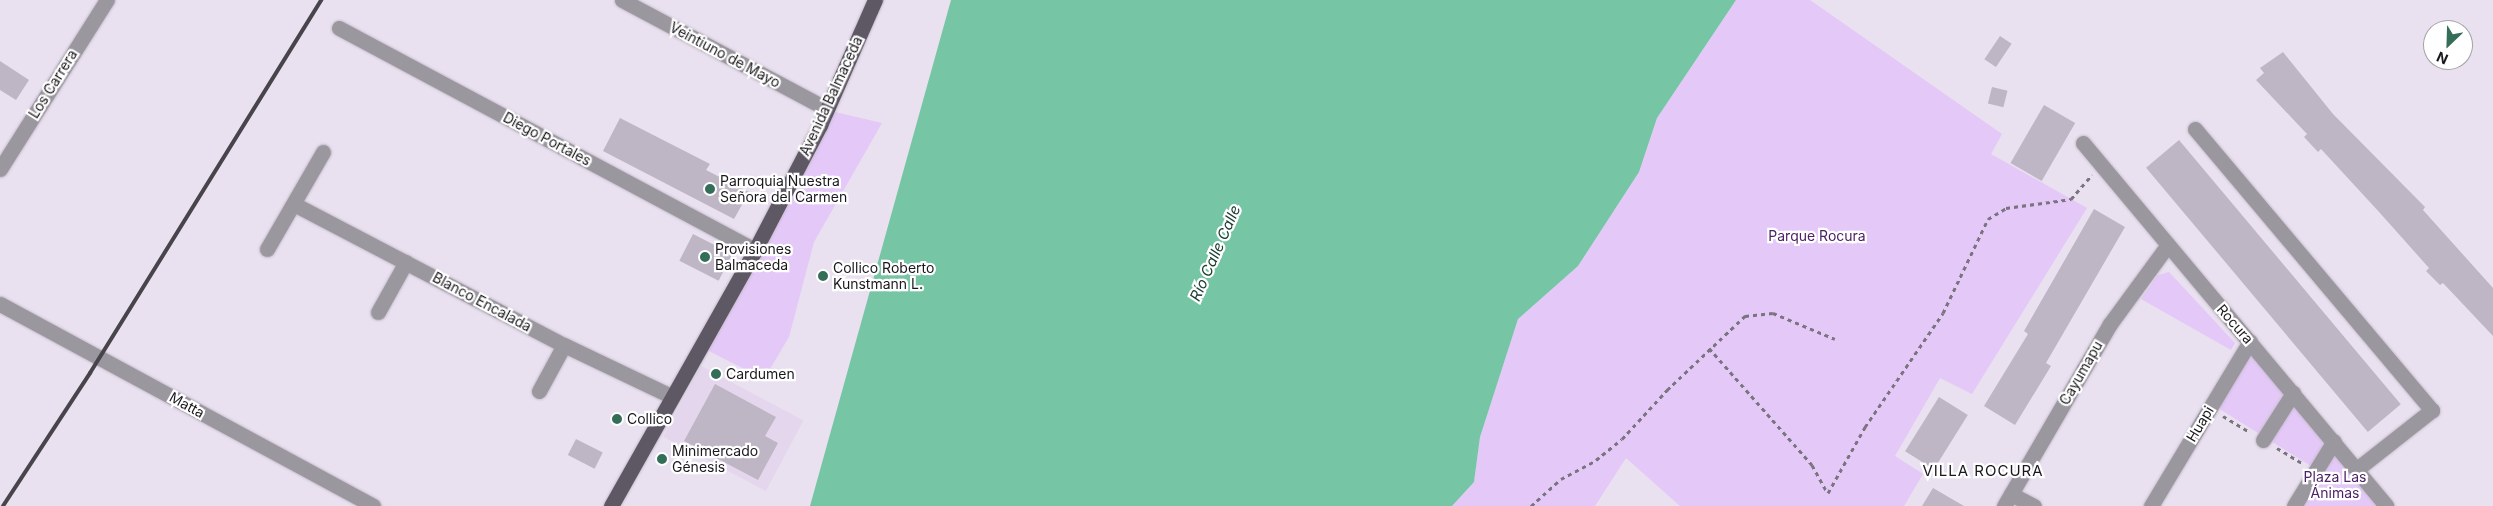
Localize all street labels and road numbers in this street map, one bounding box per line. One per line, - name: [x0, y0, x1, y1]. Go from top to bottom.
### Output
- street label: Veintiuno de Mayo: [667, 19, 783, 91]
- street label: Avenida Balmaceda: [796, 34, 866, 158]
- street label: Los Carrera: [25, 47, 81, 121]
- street label: Diego Portales: [500, 109, 594, 169]
- street label: Blanco Encalada: [430, 269, 534, 335]
- street label: Rocura: [2213, 301, 2257, 347]
- street label: Cayumapu: [2056, 338, 2106, 408]
- street label: Matta: [167, 389, 207, 421]
- street label: Huapi: [2183, 403, 2217, 445]

